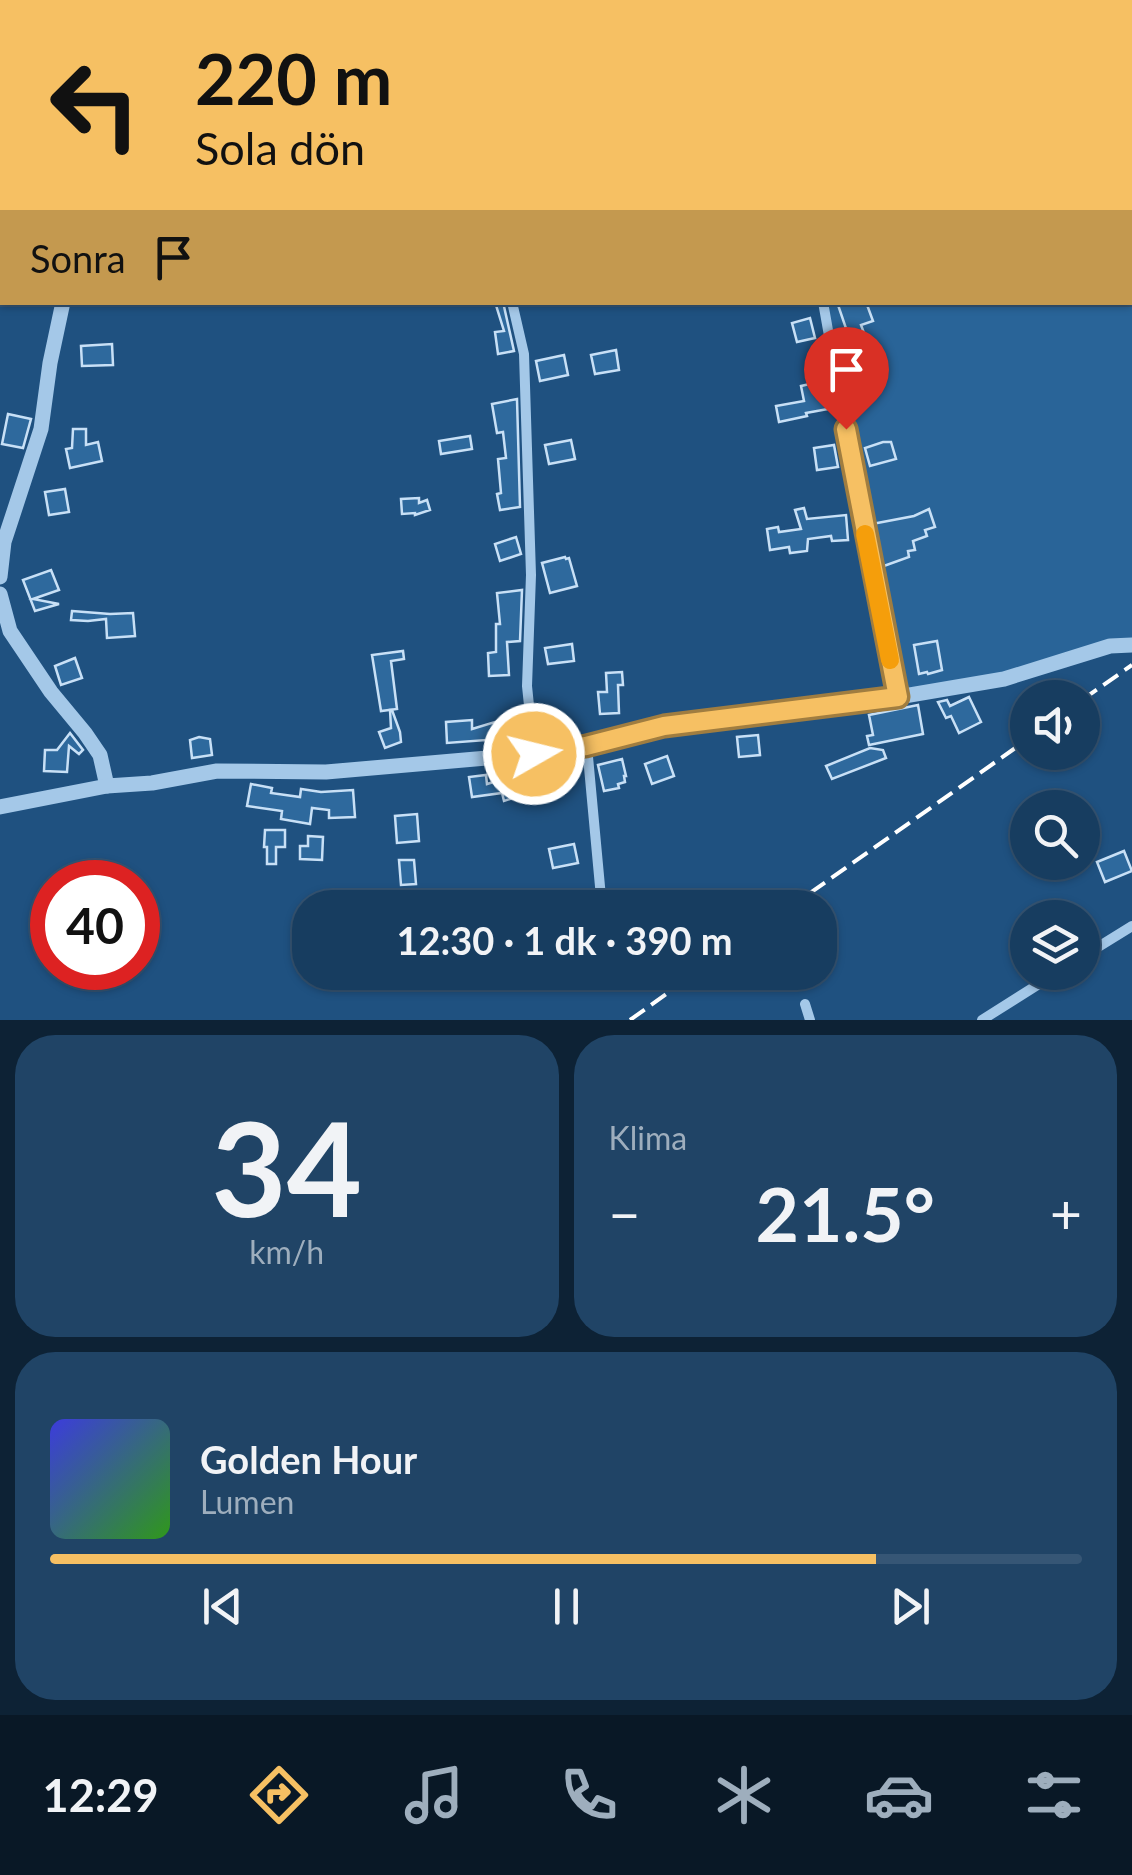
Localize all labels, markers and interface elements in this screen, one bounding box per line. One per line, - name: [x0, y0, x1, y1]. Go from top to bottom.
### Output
- text: 220 m: [195, 36, 392, 120]
- icon: left: [30, 40, 160, 170]
- text: Sola dön: [195, 121, 365, 175]
- icon: arrive: [146, 230, 201, 285]
- text: Sonra: [30, 235, 126, 281]
- pin: [804, 327, 889, 430]
- icon: arrive: [819, 342, 874, 397]
- map controls: [1010, 680, 1100, 990]
- button: sound: [1010, 680, 1100, 770]
- position arrow: [482, 702, 586, 806]
- button: search: [1010, 790, 1100, 880]
- speed limit sign: 40: [30, 860, 160, 990]
- button: layers: [1010, 900, 1100, 990]
- text: 12:30 · 1 dk · 390 m: [396, 917, 733, 963]
- text: 34: [211, 1089, 362, 1245]
- text: Klima: [609, 1118, 687, 1157]
- text: 21.5°: [756, 1168, 935, 1258]
- text: −: [609, 1180, 640, 1246]
- text: +: [1050, 1180, 1082, 1246]
- text: km/h: [249, 1232, 324, 1271]
- text: Golden Hour: [200, 1436, 417, 1482]
- text: Lumen: [200, 1482, 294, 1521]
- icon: previous: [195, 1579, 250, 1634]
- icon: pause: [539, 1579, 594, 1634]
- icon: next: [883, 1579, 938, 1634]
- icon: directions: [244, 1760, 314, 1830]
- icon: music: [399, 1760, 469, 1830]
- icon: phone: [554, 1760, 624, 1830]
- icon: climate: [709, 1760, 779, 1830]
- icon: car: [864, 1760, 934, 1830]
- icon: filters: [1019, 1760, 1089, 1830]
- text: 12:29: [43, 1768, 159, 1822]

